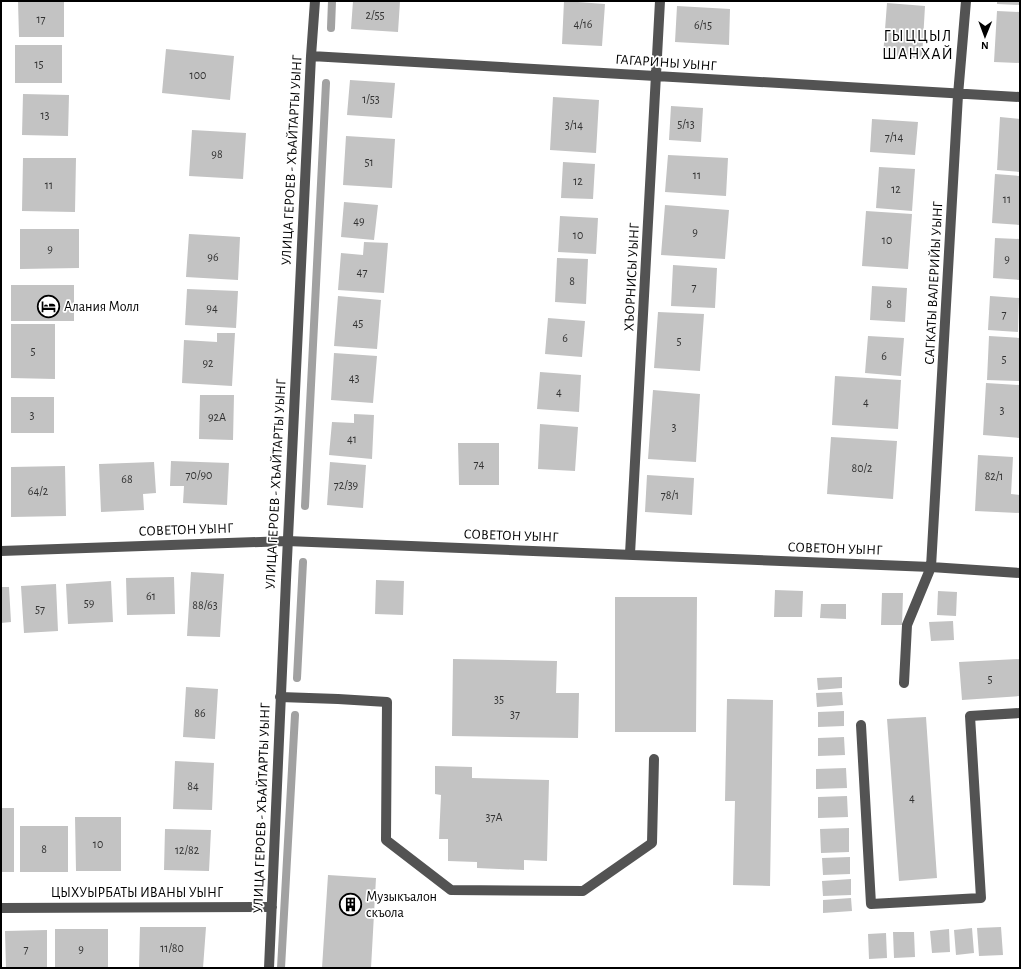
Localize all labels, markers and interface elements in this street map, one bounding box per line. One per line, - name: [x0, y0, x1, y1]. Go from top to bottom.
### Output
- house number: 2/55: [366, 9, 384, 21]
- house number: 17: [36, 13, 46, 25]
- north arrow: [965, 16, 1005, 56]
- house number: 4/16: [574, 18, 593, 30]
- house number: 6/15: [694, 19, 712, 31]
- district label: ГЫЦЦЫЛ ШАНХАЙ: [882, 28, 954, 62]
- text: N: [981, 40, 989, 51]
- street label: ГАГАРИНЫ УЫНГ: [615, 52, 718, 74]
- street label: УЛИЦА ГЕРОЕВ - ХЪАЙТАРТЫ УЫНГ: [278, 54, 305, 266]
- house number: 15: [34, 58, 44, 70]
- house number: 100: [190, 69, 206, 81]
- house number: 1/53: [362, 93, 380, 105]
- house number: 13: [40, 109, 50, 121]
- house number: 5/13: [677, 118, 695, 130]
- house number: 3/14: [565, 119, 583, 131]
- house number: 7/14: [885, 131, 903, 143]
- house number: 98: [211, 148, 223, 160]
- house number: 51: [364, 156, 374, 168]
- house number: 11: [693, 169, 701, 181]
- house number: 12: [573, 175, 583, 187]
- house number: 11: [45, 179, 53, 191]
- house number: 12: [891, 183, 901, 195]
- house number: 11: [1003, 193, 1011, 205]
- street label: САГКАТЫ ВАЛЕРИЙЫ УЫНГ: [922, 200, 945, 365]
- house number: 49: [353, 215, 365, 227]
- street label: ХЪОРНИСЫ УЫНГ: [622, 222, 642, 332]
- house number: 9: [692, 226, 698, 238]
- house number: 10: [573, 229, 583, 241]
- house number: 10: [882, 234, 892, 246]
- house number: 9: [47, 243, 53, 255]
- house number: 96: [207, 251, 219, 263]
- house number: 9: [1004, 253, 1010, 265]
- house number: 47: [357, 266, 367, 278]
- house number: 8: [569, 275, 575, 287]
- house number: 7: [691, 281, 697, 293]
- hotel icon: Алания Молл: [35, 294, 61, 320]
- house number: 8: [886, 298, 892, 310]
- place label: Алания Молл: [64, 300, 139, 314]
- house number: 94: [206, 302, 218, 314]
- house number: 7: [1001, 308, 1007, 320]
- house number: 45: [353, 317, 363, 329]
- house number: 6: [562, 332, 568, 344]
- house number: 5: [676, 335, 682, 347]
- house number: 5: [30, 345, 36, 357]
- house number: 6: [881, 350, 887, 362]
- house number: 5: [1001, 353, 1007, 365]
- house number: 92: [202, 357, 214, 369]
- house number: 43: [349, 372, 359, 384]
- street label: УЛИЦА ГЕРОЕВ - ХЪАЙТАРТЫ УЫНГ: [262, 378, 289, 590]
- house number: 4: [556, 386, 562, 398]
- house number: 4: [863, 396, 869, 408]
- house number: 3: [1000, 404, 1005, 416]
- house number: 3: [30, 409, 35, 421]
- house number: 92А: [208, 411, 226, 423]
- house number: 3: [672, 421, 677, 433]
- house number: 41: [347, 433, 357, 445]
- house number: 74: [474, 458, 485, 470]
- house number: 80/2: [852, 462, 873, 474]
- house number: 70/90: [186, 469, 212, 481]
- house number: 82/1: [985, 470, 1003, 482]
- house number: 68: [121, 473, 133, 485]
- house number: 72/39: [334, 479, 359, 491]
- house number: 64/2: [28, 485, 49, 497]
- house number: 78/1: [661, 489, 679, 501]
- street label: СОВЕТОН УЫНГ: [138, 521, 234, 539]
- street label: СОВЕТОН УЫНГ: [463, 527, 559, 545]
- street label: СОВЕТОН УЫНГ: [787, 540, 883, 558]
- house number: 61: [146, 590, 156, 602]
- house number: 59: [84, 597, 95, 609]
- house number: 88/63: [192, 599, 218, 611]
- house number: 57: [35, 603, 45, 615]
- house number: 5: [987, 673, 993, 685]
- house number: 35: [494, 693, 504, 705]
- street label: УЛИЦА ГЕРОЕВ - ХЪАЙТАРТЫ УЫНГ: [250, 702, 273, 914]
- house number: 86: [194, 707, 206, 719]
- house number: 37: [510, 708, 520, 720]
- house number: 84: [187, 780, 199, 792]
- house number: 4: [909, 792, 915, 804]
- house number: 37А: [485, 811, 503, 823]
- house number: 10: [93, 838, 103, 850]
- house number: 8: [41, 843, 47, 855]
- house number: 12/82: [175, 844, 200, 856]
- street label: ЦЫХУЫРБАТЫ ИВАНЫ УЫНГ: [51, 886, 224, 900]
- place label: Музыкъалон скъола: [366, 890, 437, 920]
- building icon: Музыкъалон скъола: [337, 892, 363, 918]
- house number: 11/80: [160, 942, 184, 954]
- house number: 7: [23, 943, 29, 955]
- house number: 9: [78, 943, 84, 955]

